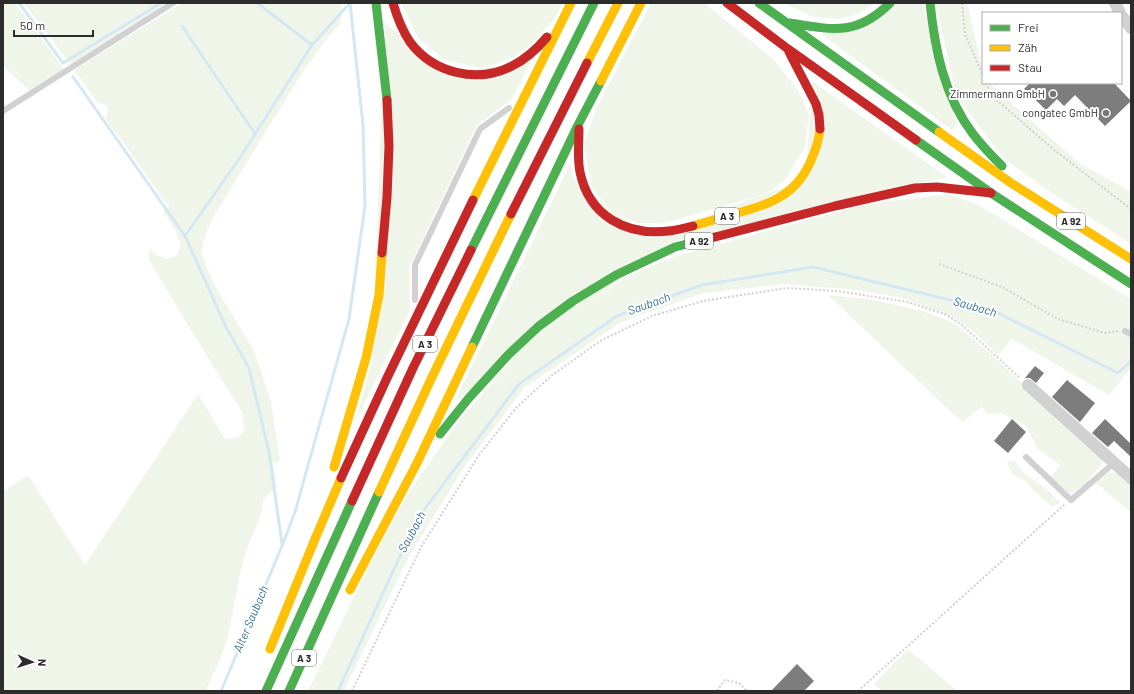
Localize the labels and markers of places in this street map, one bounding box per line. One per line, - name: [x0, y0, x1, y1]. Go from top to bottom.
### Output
- place label: Zimmermann GmbH: [950, 87, 1045, 100]
- marker: Zimmermann GmbH: [1048, 89, 1058, 99]
- place label: congatec GmbH: [1022, 106, 1098, 119]
- marker: congatec GmbH: [1101, 108, 1111, 118]

